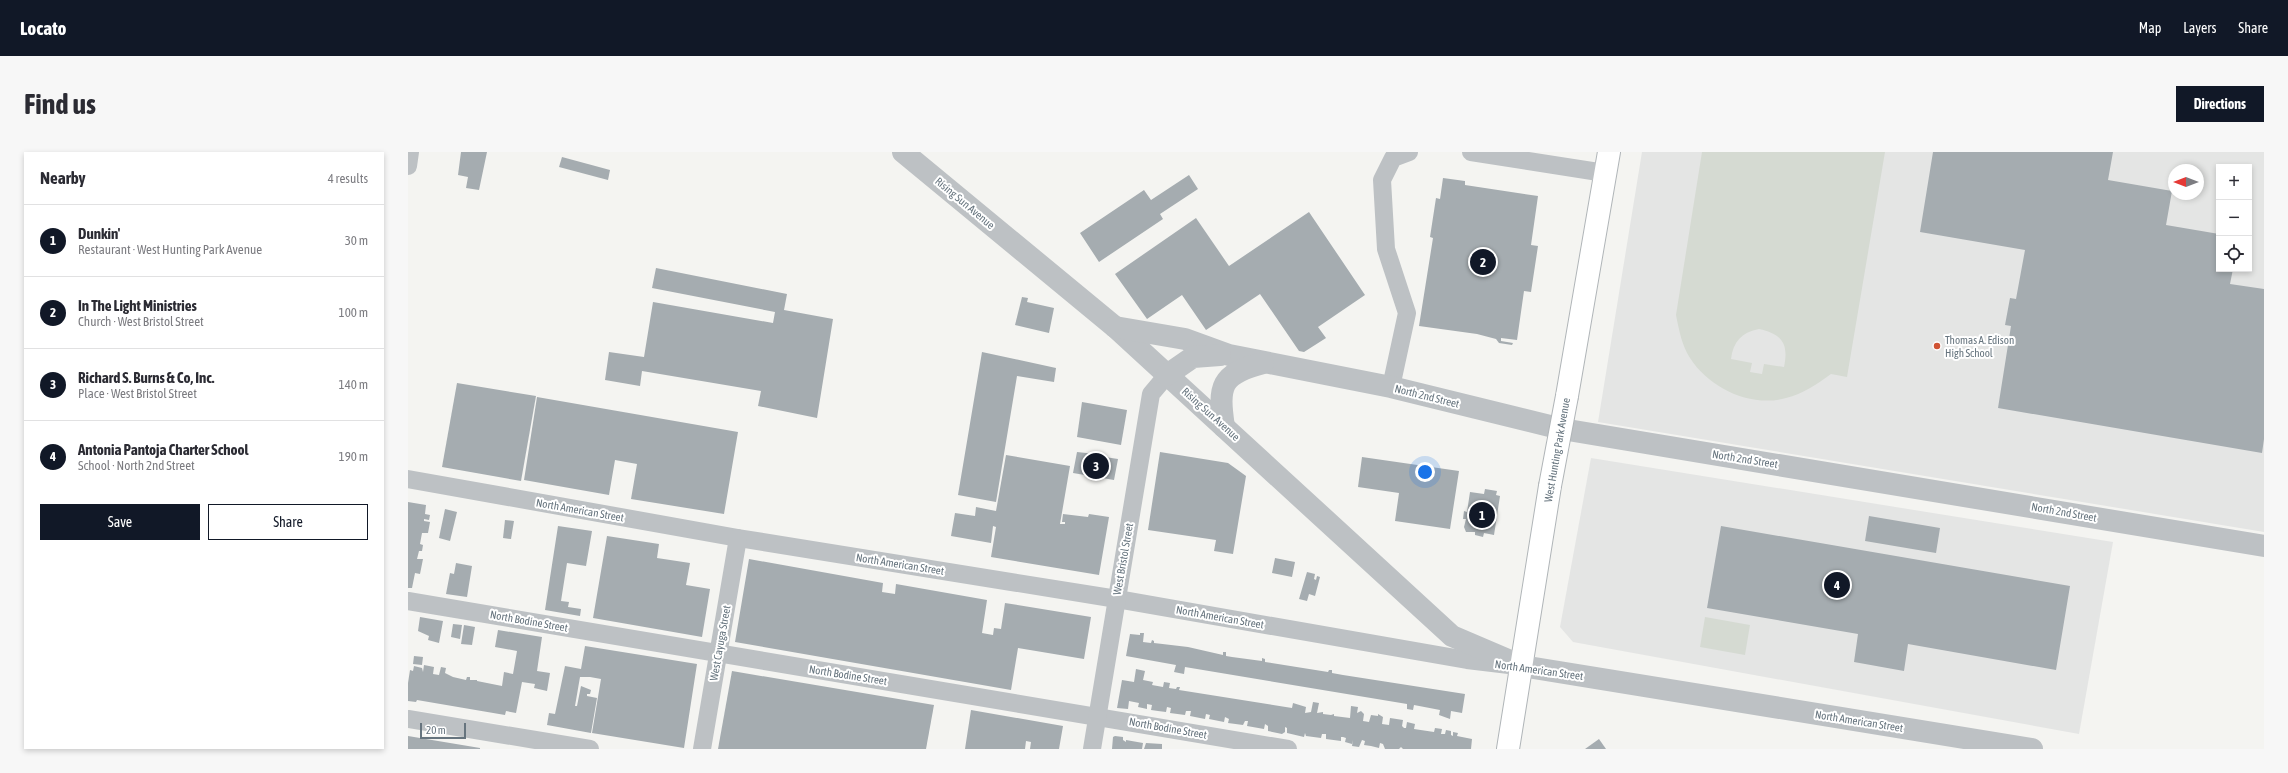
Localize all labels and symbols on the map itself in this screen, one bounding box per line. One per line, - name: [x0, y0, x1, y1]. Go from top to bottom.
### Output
- north arrow: [2168, 164, 2204, 200]
- street label: Rising Sun Avenue: [933, 175, 997, 231]
- pin: 2: [1470, 247, 1496, 277]
- place label: Thomas A. Edison High School: [1945, 334, 2014, 359]
- marker: Thomas A. Edison High School: [1932, 341, 1942, 351]
- street label: North 2nd Street: [1393, 382, 1461, 410]
- street label: Rising Sun Avenue: [1180, 385, 1242, 443]
- street label: West Hunting Park Avenue: [1542, 397, 1572, 503]
- street label: North 2nd Street: [1711, 448, 1779, 470]
- pin: 3: [1083, 451, 1109, 481]
- your location: [1415, 462, 1435, 482]
- street label: North American Street: [535, 496, 625, 524]
- pin: 1: [1469, 500, 1495, 530]
- street label: North 2nd Street: [2030, 500, 2098, 524]
- street label: West Bristol Street: [1111, 522, 1135, 596]
- street label: North American Street: [855, 551, 945, 577]
- pin: 4: [1824, 570, 1850, 600]
- street label: North American Street: [1175, 603, 1265, 631]
- street label: West Cayuga Street: [707, 604, 733, 682]
- street label: North Bodine Street: [489, 608, 569, 634]
- street label: North American Street: [1494, 658, 1584, 682]
- street label: North Bodine Street: [808, 663, 888, 687]
- street label: North American Street: [1814, 708, 1904, 734]
- street label: North Bodine Street: [1128, 715, 1208, 741]
- scale bar: [420, 721, 466, 740]

